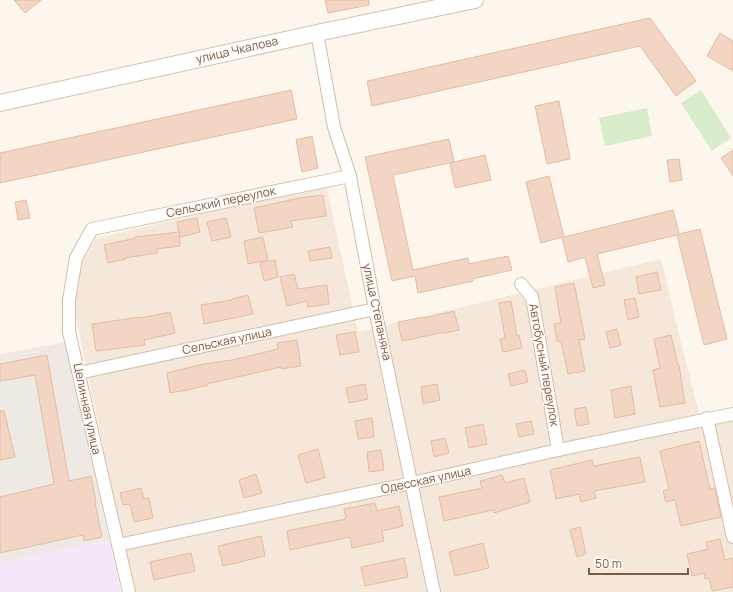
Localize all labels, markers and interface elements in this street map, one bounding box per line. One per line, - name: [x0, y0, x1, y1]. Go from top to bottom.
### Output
- street label: улица Чкалова: [194, 32, 280, 67]
- street label: Сельский переулок: [165, 181, 278, 221]
- street label: улица Степаняна: [359, 262, 396, 362]
- street label: Автобусный переулок: [525, 302, 564, 429]
- street label: Сельская улица: [181, 323, 273, 358]
- street label: Целинная улица: [69, 362, 105, 456]
- street label: Одесская улица: [379, 462, 472, 497]
- scale bar: [589, 550, 688, 576]
- text: 50 m: [595, 555, 622, 572]

